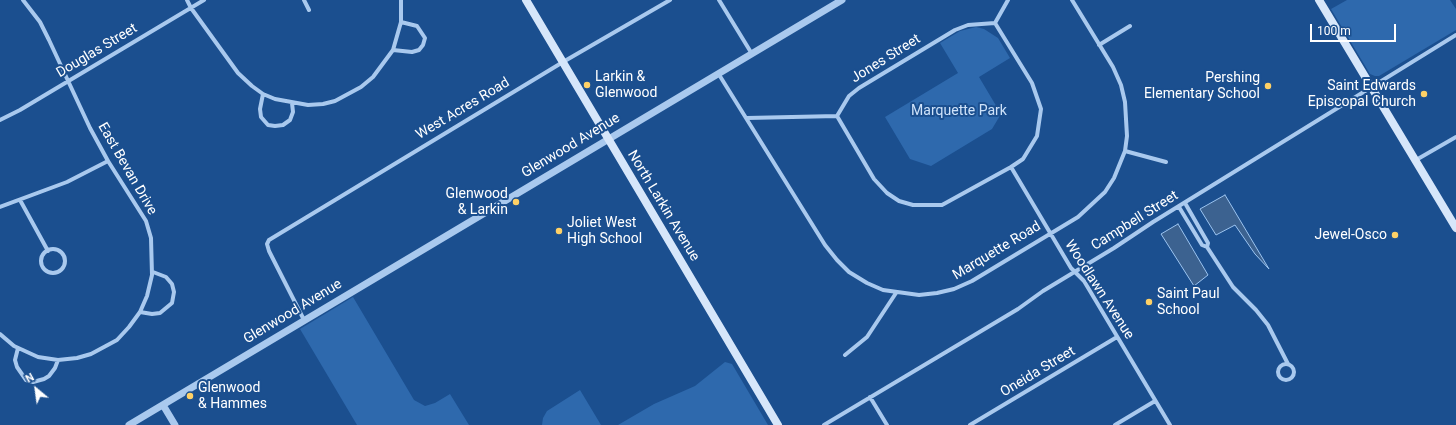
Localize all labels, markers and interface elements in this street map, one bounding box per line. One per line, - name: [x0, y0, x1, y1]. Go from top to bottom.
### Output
- scale bar: [1312, 16, 1398, 42]
- street label: Douglas Street: [53, 20, 141, 82]
- text: 100 m: [1317, 24, 1351, 38]
- street label: Jones Street: [848, 31, 924, 87]
- place label: Larkin & Glenwood: [595, 69, 657, 102]
- place label: Pershing Elementary School: [1144, 70, 1260, 102]
- street label: West Acres Road: [413, 74, 513, 144]
- place label: Saint Edwards Episcopal Church: [1308, 78, 1416, 110]
- marker: Larkin & Glenwood: [582, 80, 592, 90]
- marker: Pershing Elementary School: [1263, 81, 1273, 91]
- marker: Saint Edwards Episcopal Church: [1419, 89, 1429, 99]
- park label: Marquette Park: [911, 103, 1007, 119]
- street label: Glenwood Avenue: [519, 110, 623, 182]
- street label: East Bevan Drive: [94, 120, 160, 218]
- street label: North Larkin Avenue: [623, 148, 703, 264]
- place label: Glenwood & Larkin: [446, 186, 508, 218]
- street label: Campbell Street: [1088, 188, 1182, 254]
- marker: Glenwood & Larkin: [511, 197, 521, 207]
- place label: Joliet West High School: [567, 215, 642, 248]
- street label: Marquette Road: [950, 218, 1044, 284]
- marker: Joliet West High School: [554, 226, 564, 236]
- place label: Jewel-Osco: [1314, 227, 1387, 243]
- marker: Jewel-Osco: [1390, 230, 1400, 240]
- street label: Woodlawn Avenue: [1061, 237, 1137, 343]
- street label: Glenwood Avenue: [241, 276, 345, 348]
- place label: Saint Paul School: [1157, 286, 1220, 318]
- marker: Saint Paul School: [1144, 297, 1154, 307]
- street label: Oneida Street: [998, 343, 1078, 401]
- north arrow: [16, 369, 56, 409]
- text: N: [23, 371, 36, 386]
- place label: Glenwood & Hammes: [198, 380, 267, 412]
- marker: Glenwood & Hammes: [185, 391, 195, 401]

